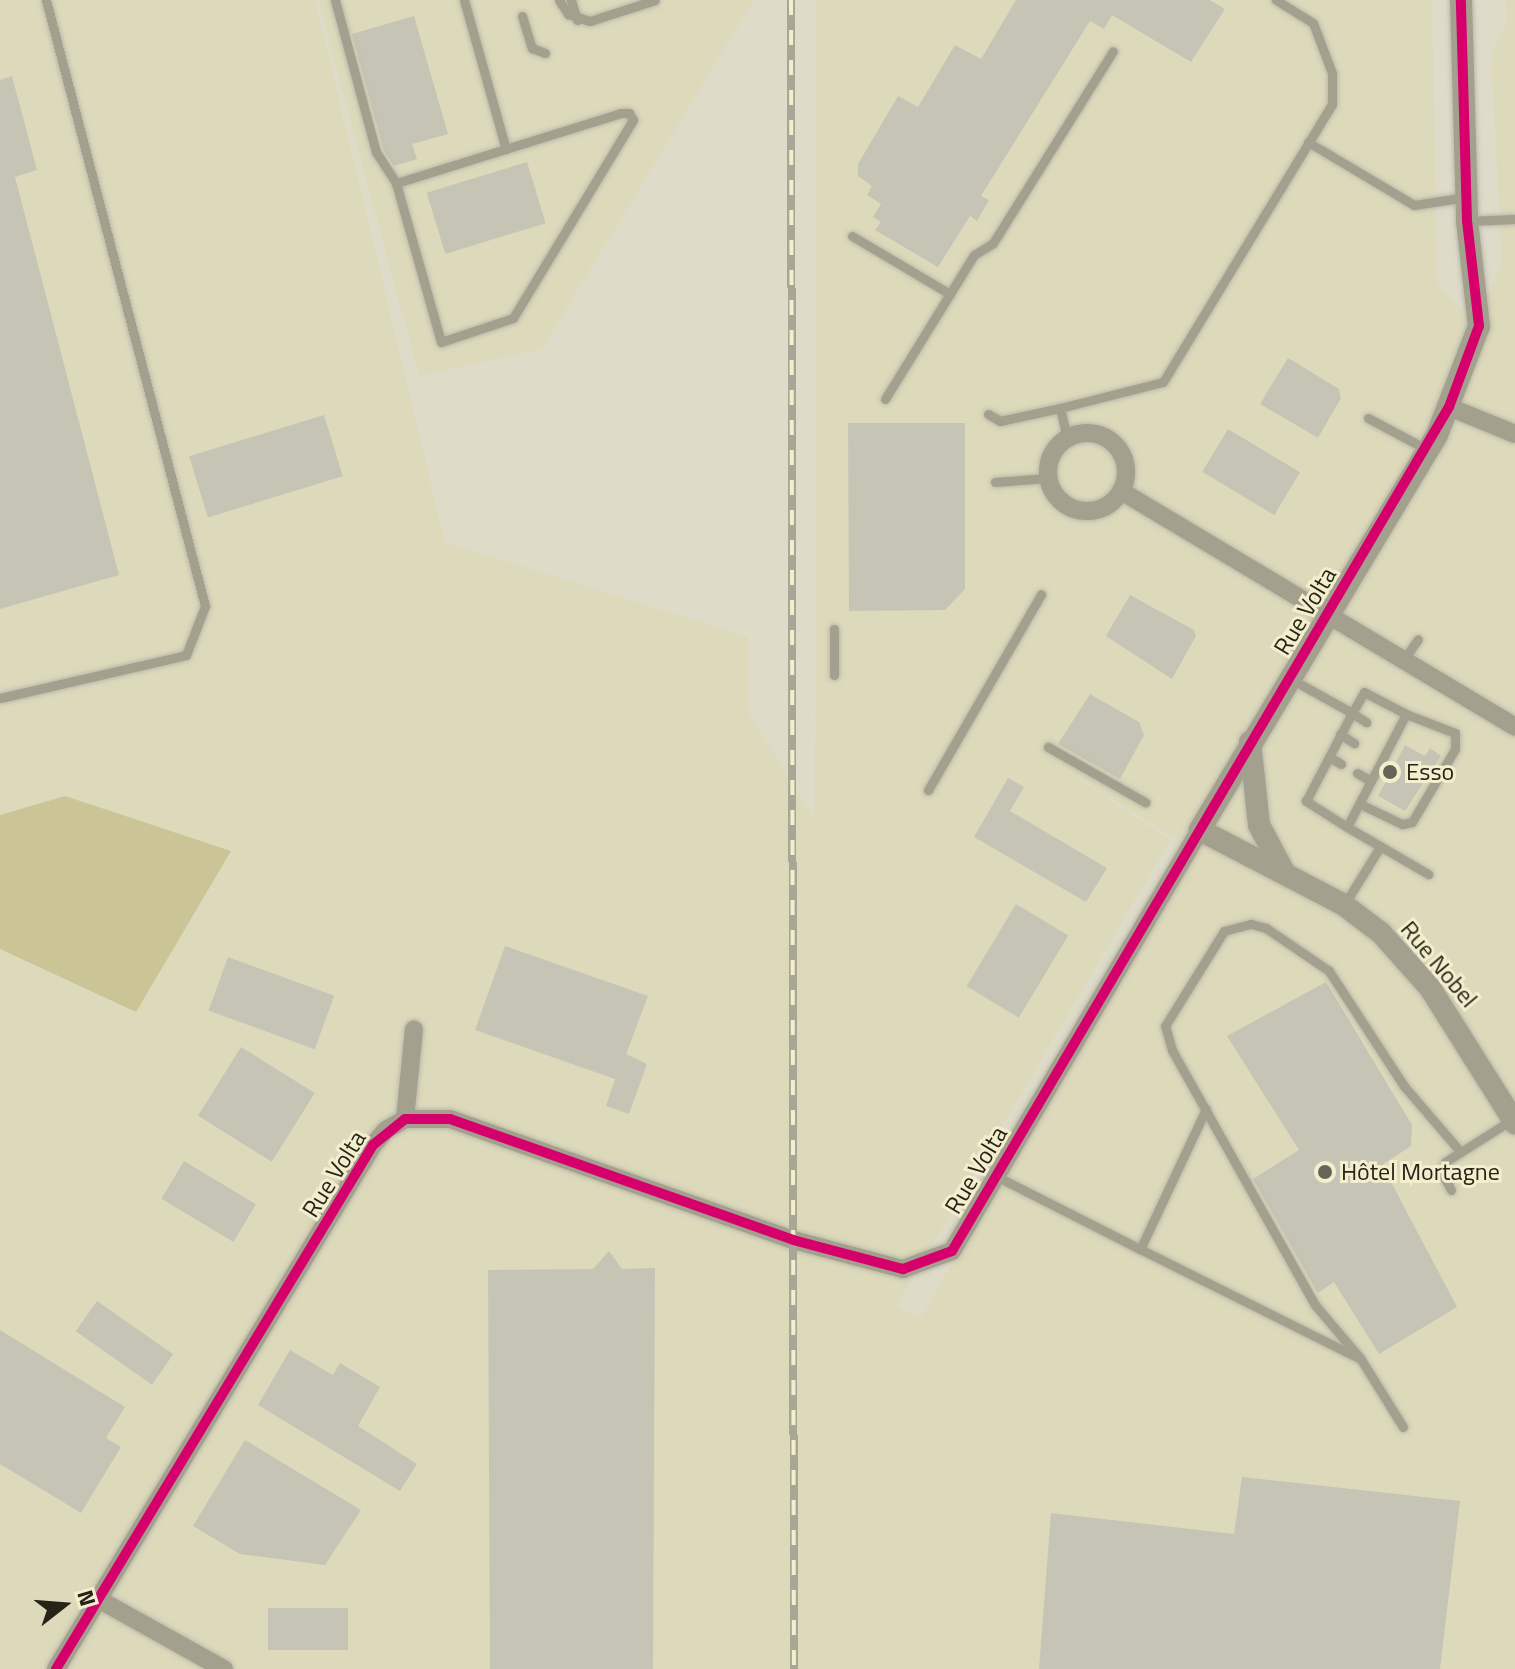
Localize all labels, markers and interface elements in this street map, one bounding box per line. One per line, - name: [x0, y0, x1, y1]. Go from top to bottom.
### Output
- street label: Rue Volta: [1268, 562, 1342, 660]
- place label: Esso: [1406, 758, 1454, 786]
- marker: Esso: [1381, 763, 1399, 781]
- street label: Rue Nobel: [1395, 915, 1483, 1013]
- street label: Rue Volta: [939, 1121, 1013, 1219]
- street label: Rue Volta: [296, 1125, 372, 1223]
- place label: Hôtel Mortagne: [1341, 1158, 1500, 1186]
- marker: Hôtel Mortagne: [1316, 1163, 1334, 1181]
- north arrow: [24, 1565, 104, 1645]
- text: N: [68, 1586, 105, 1610]

